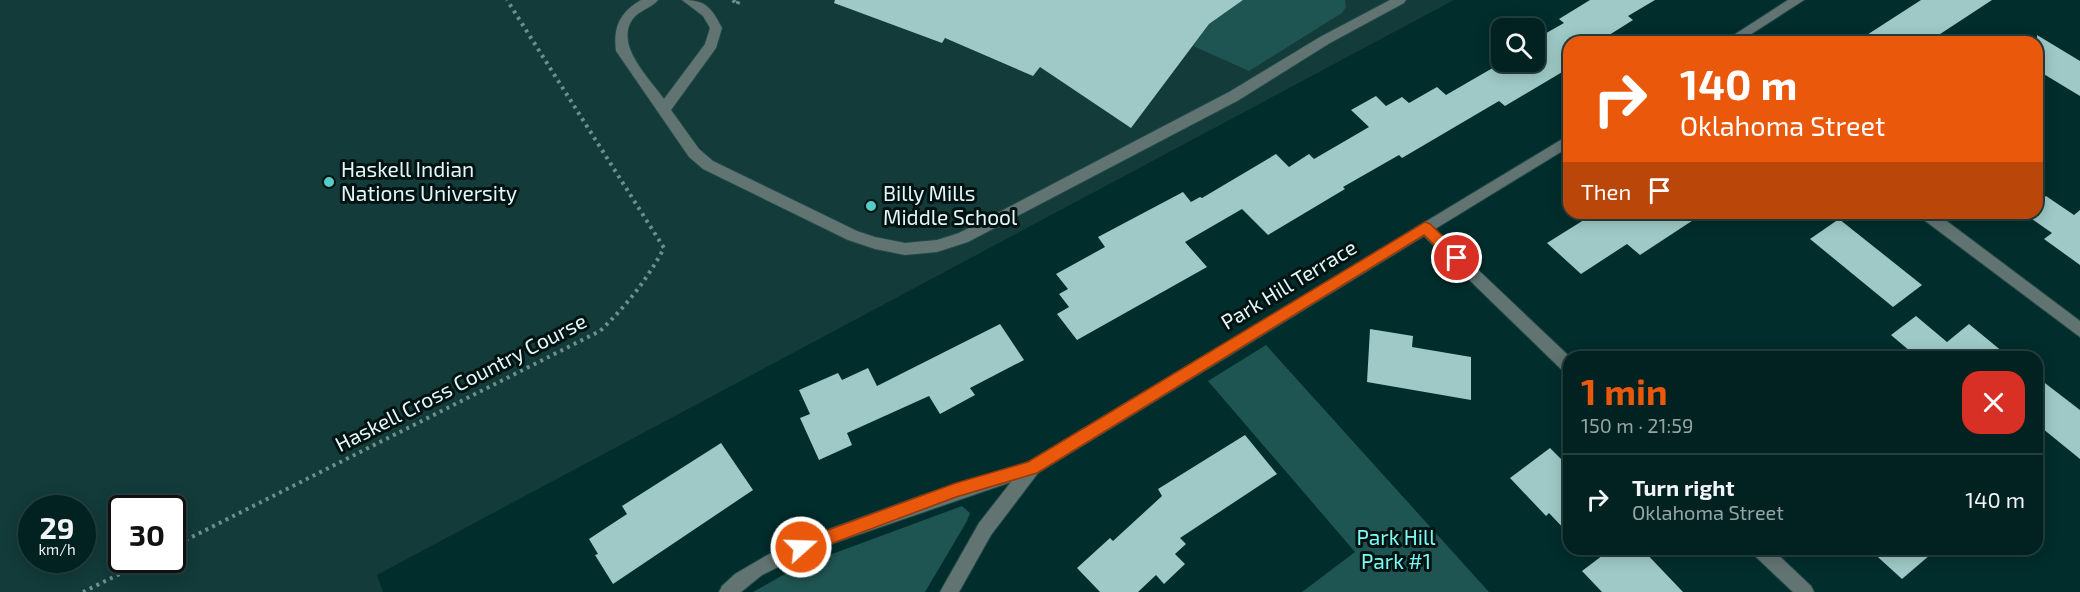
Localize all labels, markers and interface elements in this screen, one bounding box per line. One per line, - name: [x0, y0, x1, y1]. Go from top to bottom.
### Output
- map controls: [1491, 18, 1545, 72]
- button: search: [1491, 18, 1545, 72]
- text: 140 m: [1680, 58, 1797, 108]
- icon: right: [1581, 60, 1659, 138]
- text: Oklahoma Street: [1680, 109, 1885, 141]
- place label: Haskell Indian Nations University: [341, 156, 517, 205]
- icon: arrive: [1643, 174, 1676, 207]
- marker: Haskell Indian Nations University: [322, 175, 336, 189]
- text: Then: [1581, 178, 1631, 204]
- place label: Billy Mills Middle School: [883, 180, 1018, 229]
- marker: Billy Mills Middle School: [864, 199, 878, 213]
- pin: [1431, 232, 1482, 283]
- street label: Park Hill Terrace: [1216, 233, 1361, 334]
- icon: arrive: [1440, 241, 1473, 274]
- street label: Haskell Cross Country Course: [331, 307, 590, 456]
- text: 1 min: [1581, 369, 1668, 412]
- button: close: [1962, 371, 2025, 434]
- text: 150 m · 21:59: [1581, 413, 1693, 437]
- text: Turn right: [1632, 474, 1734, 500]
- icon: right: [1581, 483, 1614, 516]
- text: 140 m: [1965, 486, 2025, 512]
- speed limit sign: 30: [108, 495, 186, 573]
- text: Oklahoma Street: [1632, 500, 1784, 524]
- text: 29: [39, 509, 75, 545]
- position arrow: [769, 515, 833, 579]
- park label: Park Hill Park #1: [1356, 524, 1436, 573]
- text: km/h: [38, 540, 76, 558]

